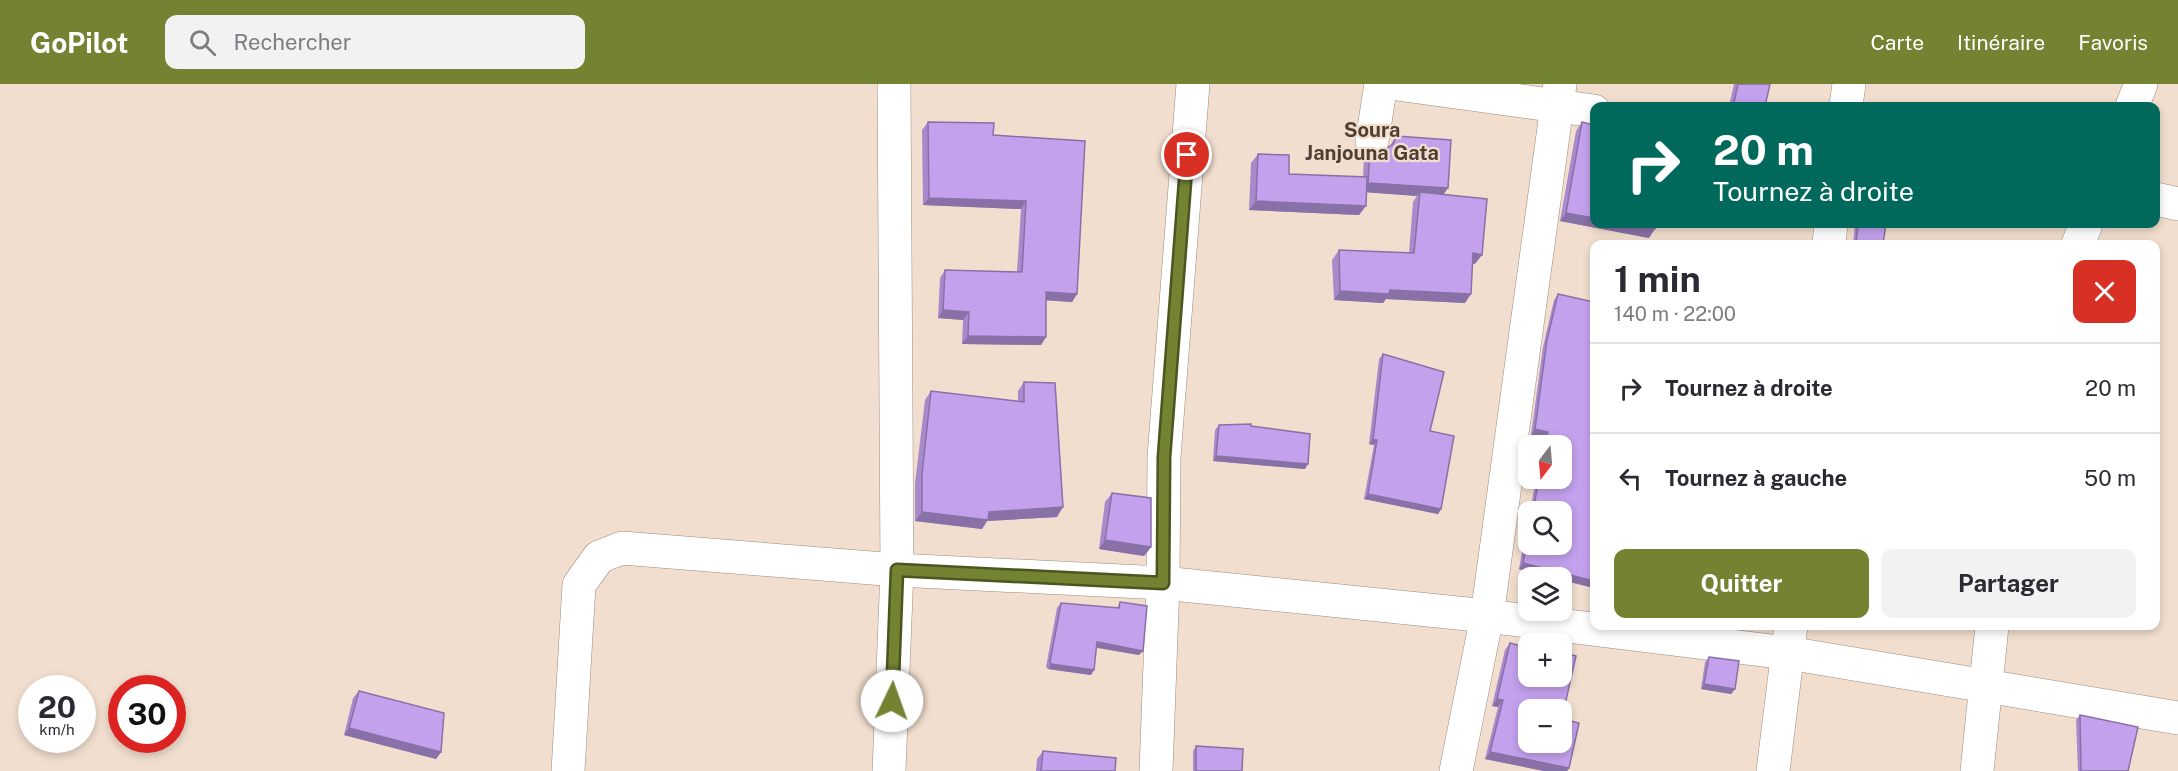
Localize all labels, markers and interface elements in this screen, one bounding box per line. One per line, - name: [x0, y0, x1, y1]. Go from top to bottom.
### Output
- search box: [165, 15, 585, 69]
- text: GoPilot: [30, 26, 129, 59]
- icon: search: [186, 26, 219, 59]
- text: Rechercher: [234, 29, 351, 55]
- text: Carte: [1870, 30, 1924, 55]
- text: Itinéraire: [1957, 30, 2045, 55]
- text: Favoris: [2078, 30, 2148, 55]
- district label: Soura Janjouna Gata: [1305, 118, 1439, 165]
- text: 20 m: [1713, 125, 1814, 174]
- icon: right: [1614, 126, 1692, 204]
- pin: [1161, 129, 1212, 180]
- icon: arrive: [1170, 138, 1203, 171]
- text: Tournez à droite: [1713, 175, 1914, 207]
- text: 1 min: [1614, 258, 1701, 300]
- button: close: [2073, 260, 2136, 323]
- text: 140 m · 22:00: [1614, 302, 1736, 326]
- icon: right: [1614, 372, 1647, 405]
- text: Tournez à droite: [1665, 375, 1833, 401]
- text: 20 m: [2085, 375, 2136, 401]
- north arrow: [1518, 435, 1572, 489]
- map controls: [1518, 435, 1572, 753]
- icon: left: [1614, 462, 1647, 495]
- text: Tournez à gauche: [1665, 465, 1847, 491]
- text: 50 m: [2084, 465, 2136, 491]
- button: search: [1518, 501, 1572, 555]
- button: Quitter: [1614, 549, 1869, 618]
- button: Partager: [1881, 549, 2136, 618]
- button: layers: [1518, 567, 1572, 621]
- button: +: [1518, 633, 1572, 687]
- position arrow: [860, 669, 924, 733]
- speed limit sign: 30: [108, 675, 186, 753]
- text: 20: [38, 689, 76, 725]
- button: −: [1518, 699, 1572, 753]
- text: km/h: [39, 721, 75, 738]

